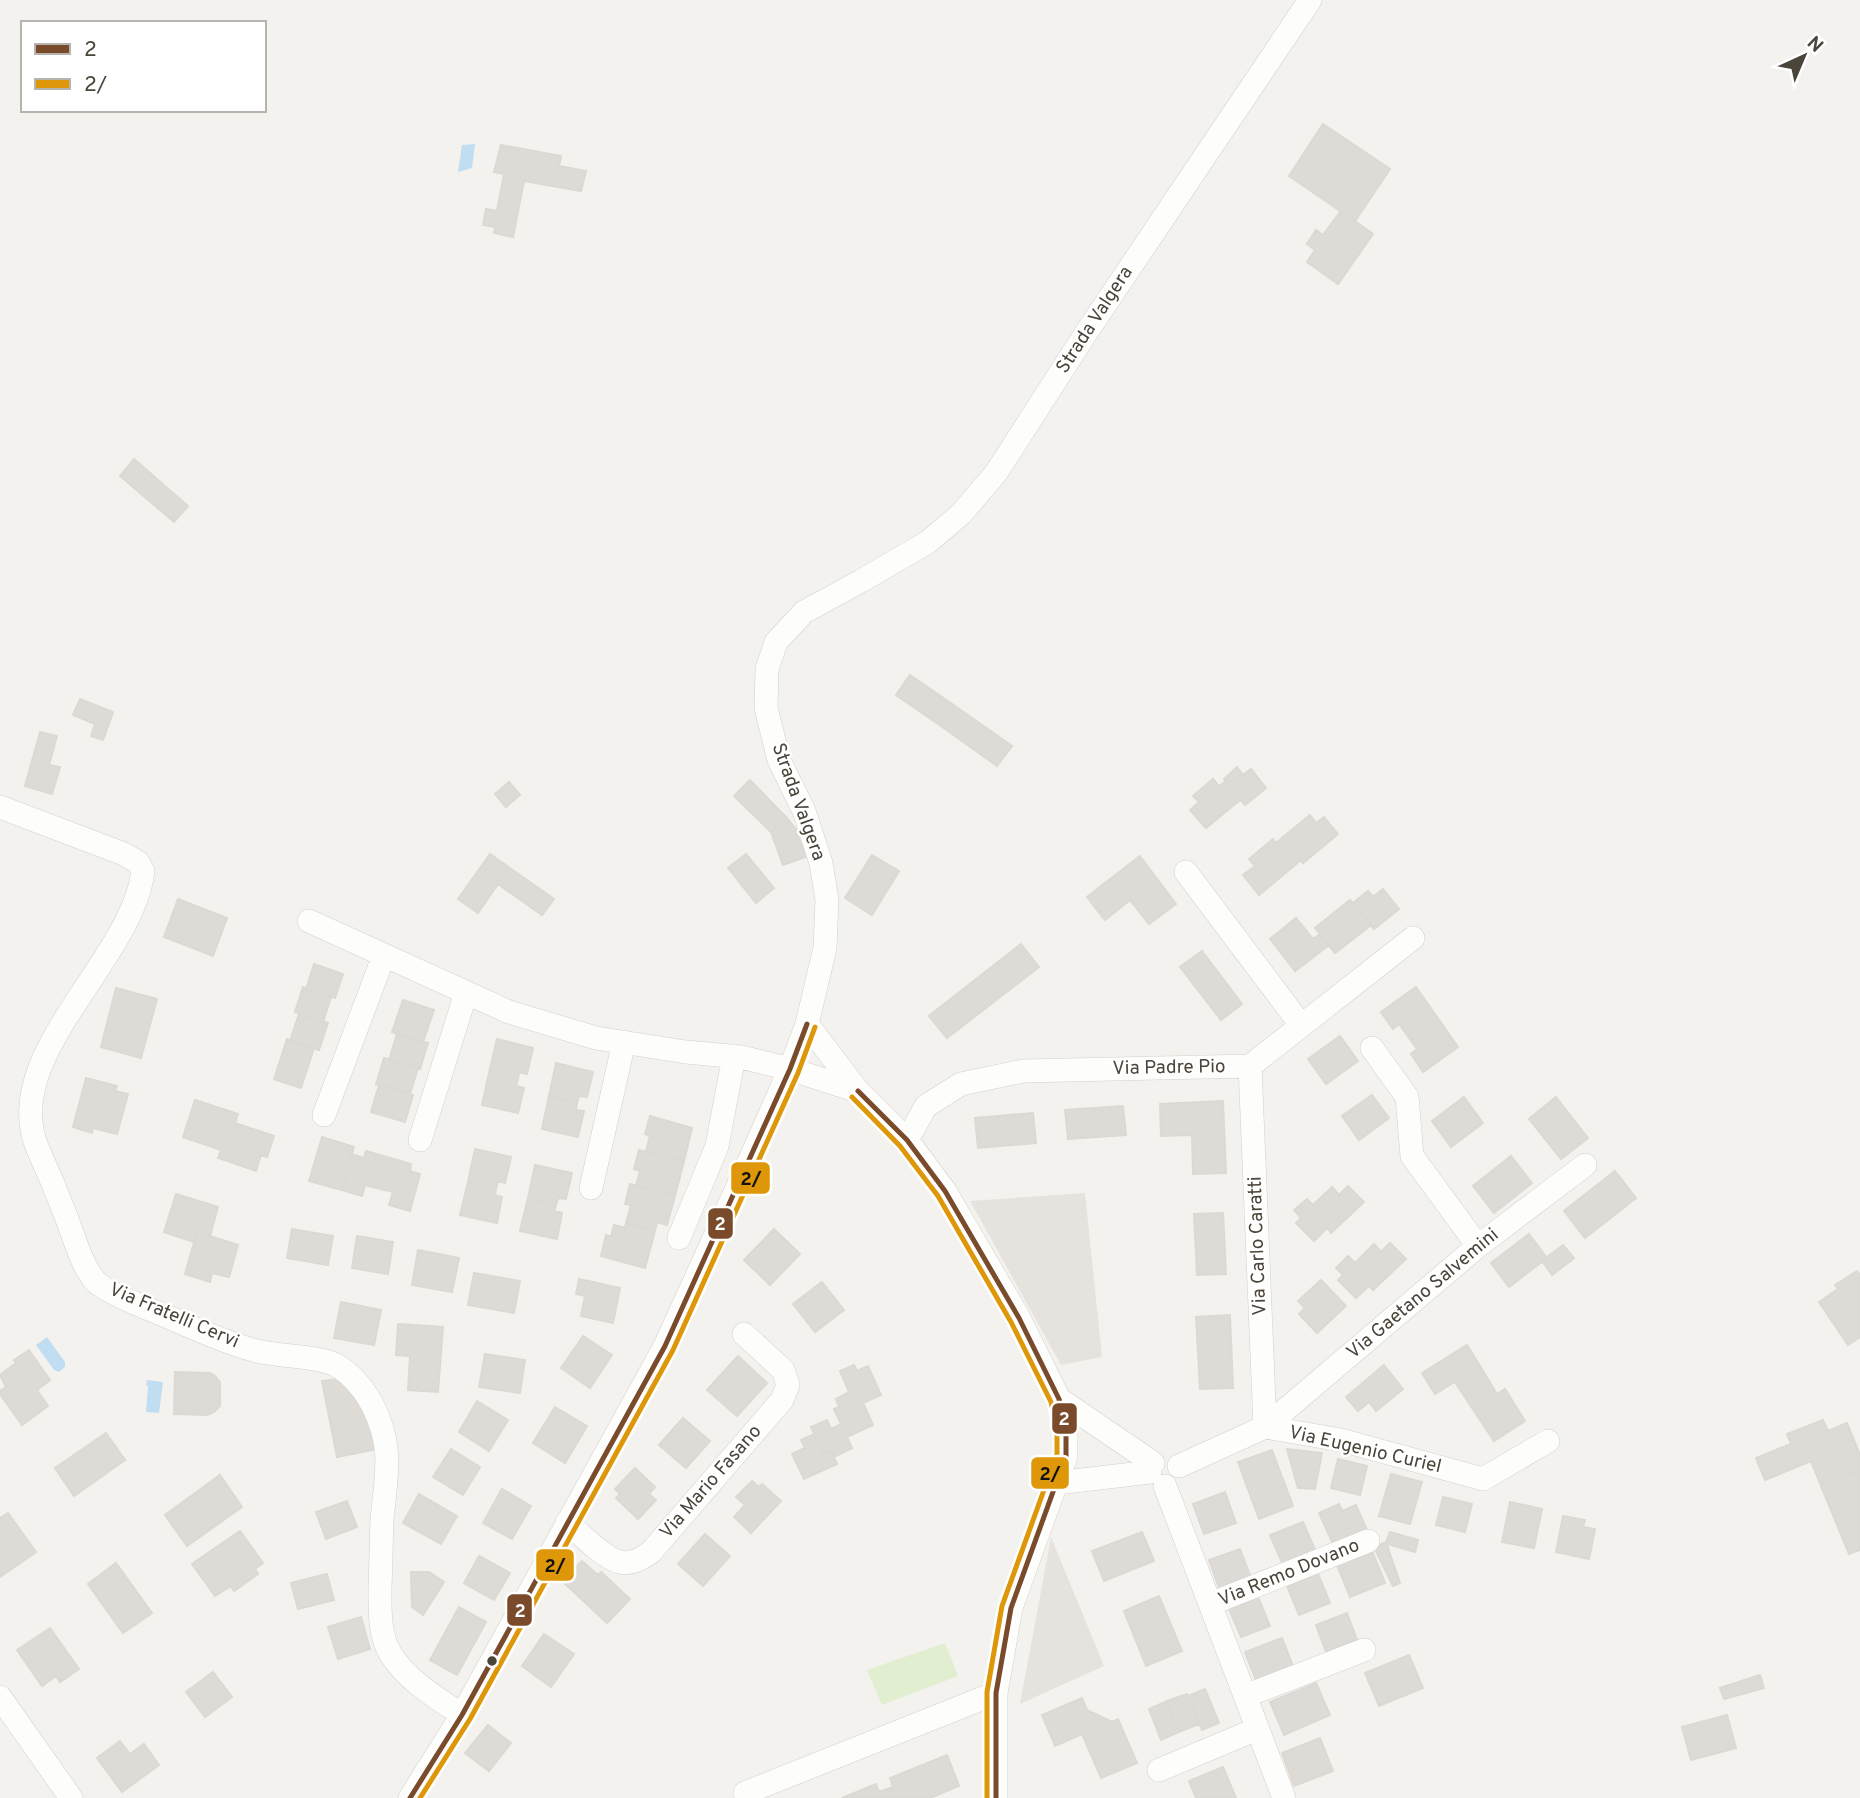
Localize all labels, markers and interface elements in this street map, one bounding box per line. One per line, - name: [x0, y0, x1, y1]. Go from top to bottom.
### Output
- legend: [21, 21, 266, 112]
- north arrow: [1769, 21, 1839, 91]
- text: N: [1801, 32, 1828, 59]
- text: 2: [84, 37, 97, 64]
- text: 2/: [84, 72, 107, 99]
- street label: Strada Valgera: [1051, 262, 1139, 378]
- street label: Strada Valgera: [766, 740, 830, 864]
- street label: Via Padre Pio: [1112, 1055, 1226, 1081]
- line badge: 2/: [730, 1161, 771, 1195]
- text: 2/: [740, 1168, 762, 1192]
- street label: Via Carlo Caratti: [1244, 1176, 1272, 1316]
- line badge: 2: [707, 1207, 734, 1240]
- text: 2: [714, 1213, 726, 1237]
- street label: Via Gaetano Salvemini: [1342, 1223, 1504, 1365]
- street label: Via Fratelli Cervi: [105, 1278, 243, 1354]
- line badge: 2: [1051, 1402, 1078, 1435]
- text: 2: [1058, 1408, 1070, 1432]
- street label: Via Mario Fasano: [655, 1420, 767, 1544]
- street label: Via Eugenio Curiel: [1286, 1421, 1444, 1479]
- line badge: 2/: [1030, 1456, 1070, 1490]
- text: 2/: [1039, 1463, 1061, 1487]
- street label: Via Remo Dovano: [1215, 1534, 1363, 1612]
- line badge: 2/: [535, 1548, 575, 1582]
- text: 2/: [544, 1555, 566, 1579]
- line badge: 2: [506, 1593, 533, 1627]
- text: 2: [514, 1600, 526, 1624]
- unlabelled marker: [485, 1654, 499, 1668]

